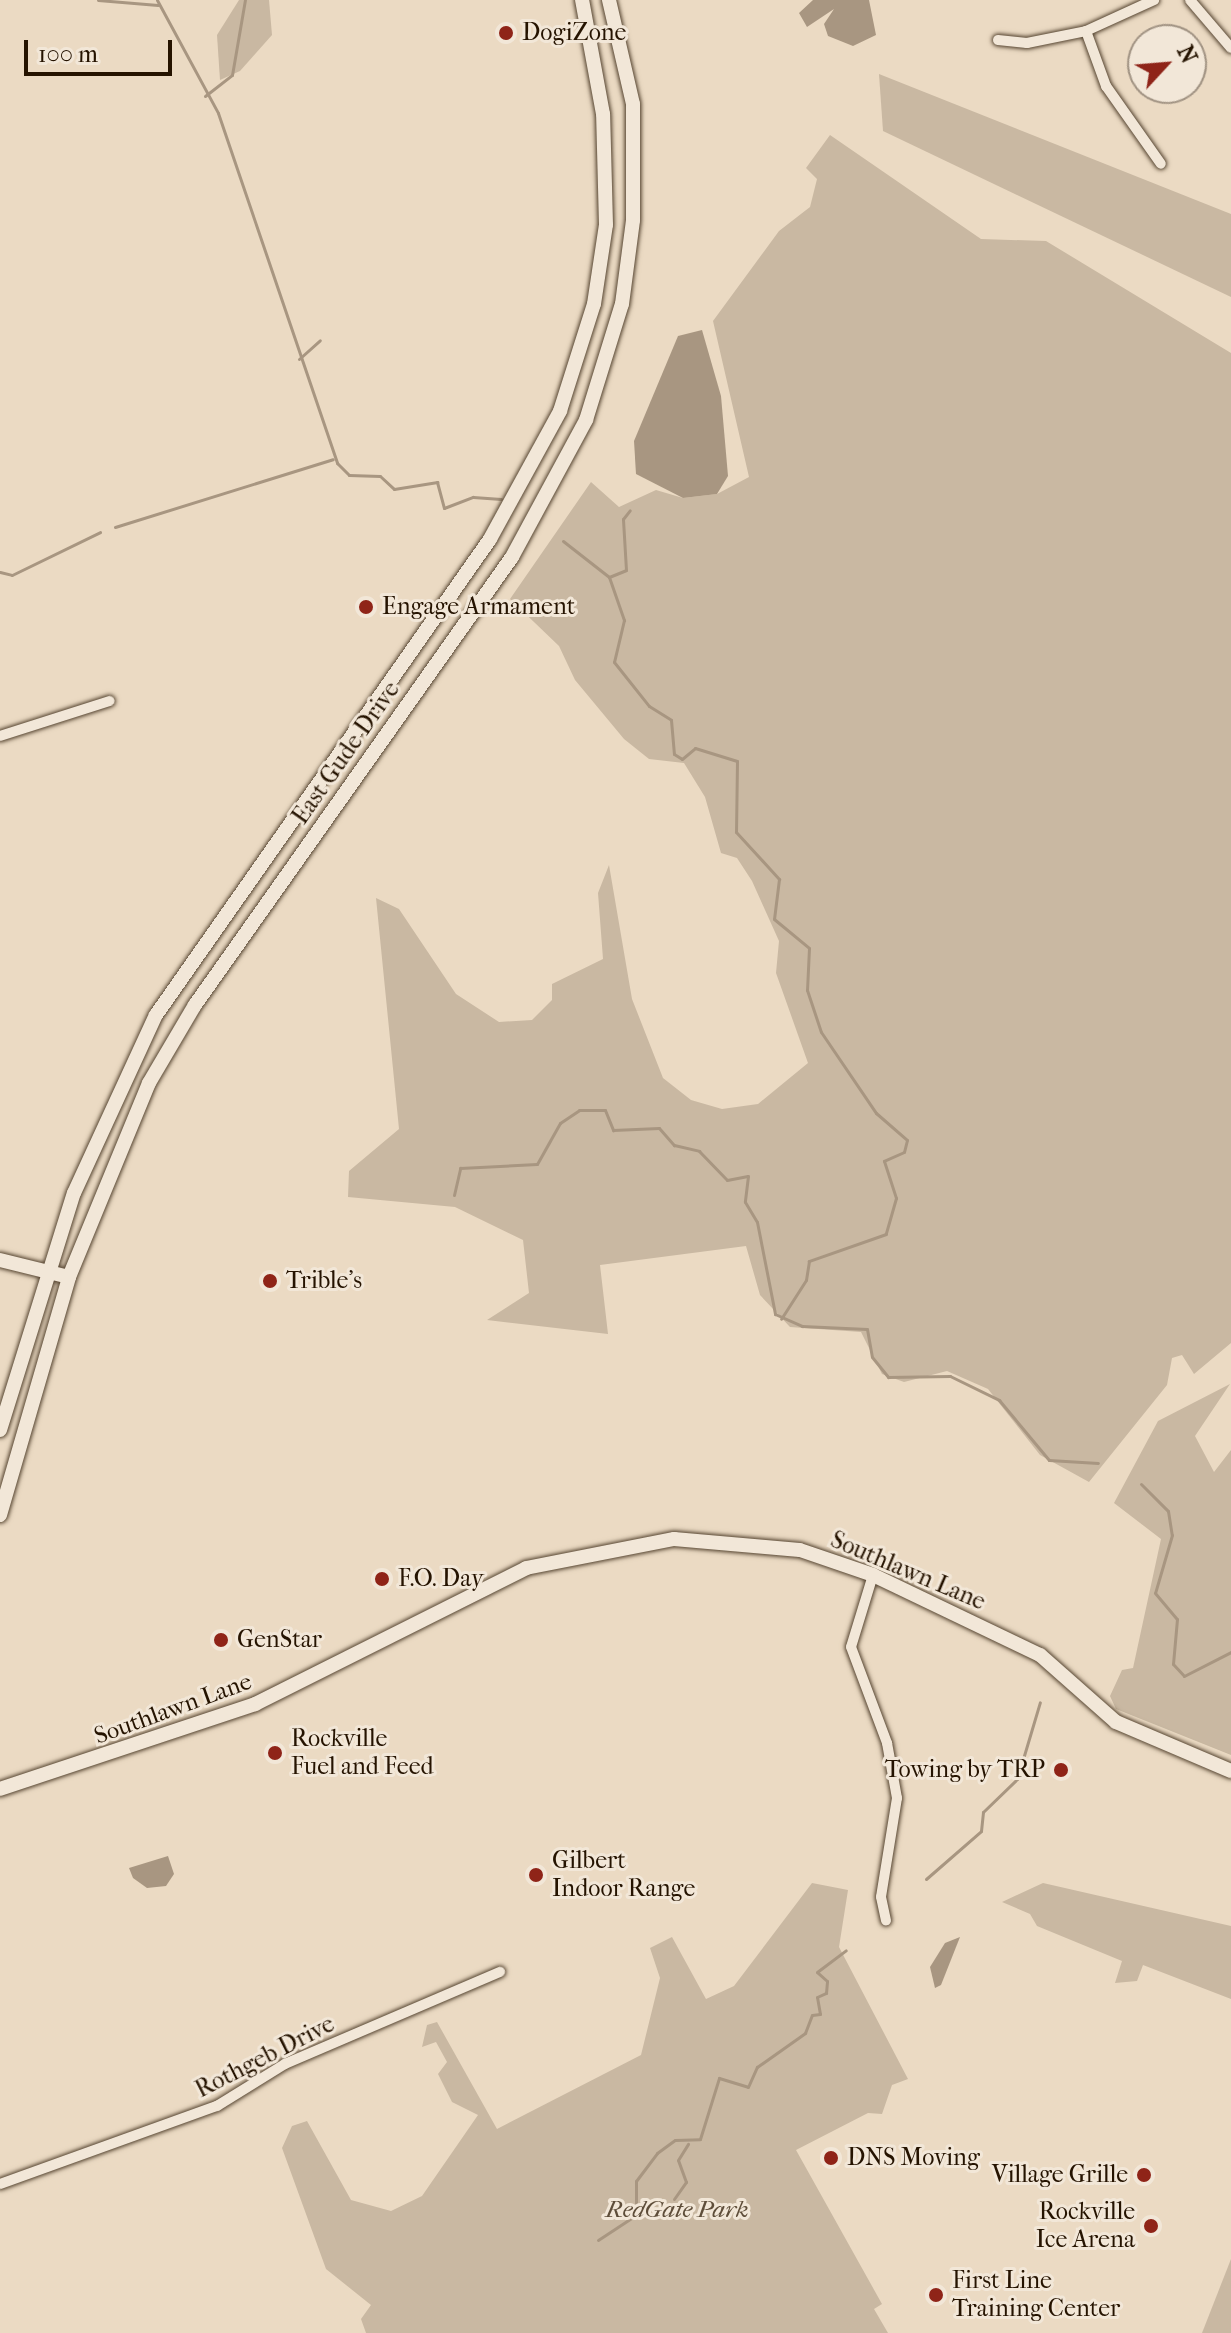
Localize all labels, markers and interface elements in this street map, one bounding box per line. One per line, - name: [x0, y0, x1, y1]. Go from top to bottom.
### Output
- place label: DogiZone: [522, 19, 626, 47]
- scale bar: [28, 24, 176, 74]
- marker: DogiZone: [497, 24, 515, 42]
- north arrow: [1127, 24, 1207, 104]
- text: 100 m: [38, 40, 98, 68]
- text: N: [1171, 41, 1202, 68]
- place label: Engage Armament: [382, 593, 575, 621]
- marker: Engage Armament: [357, 598, 375, 616]
- street label: East Gude Drive: [286, 676, 406, 830]
- place label: Trible's: [286, 1267, 362, 1295]
- marker: Trible's: [261, 1272, 279, 1290]
- street label: Southlawn Lane: [826, 1525, 990, 1617]
- place label: F.O. Day: [398, 1565, 484, 1593]
- marker: F.O. Day: [373, 1570, 391, 1588]
- place label: GenStar: [237, 1626, 322, 1654]
- marker: GenStar: [212, 1631, 230, 1649]
- street label: Southlawn Lane: [90, 1667, 256, 1751]
- place label: Rockville Fuel and Feed: [291, 1725, 434, 1781]
- marker: Rockville Fuel and Feed: [266, 1744, 284, 1762]
- place label: Towing by TRP: [885, 1756, 1045, 1784]
- marker: Towing by TRP: [1052, 1761, 1070, 1779]
- place label: Gilbert Indoor Range: [552, 1847, 695, 1903]
- marker: Gilbert Indoor Range: [527, 1866, 545, 1884]
- street label: Rothgeb Drive: [191, 2010, 339, 2104]
- place label: DNS Moving: [847, 2144, 980, 2172]
- marker: DNS Moving: [822, 2149, 840, 2167]
- place label: Village Grille: [992, 2161, 1128, 2189]
- marker: Village Grille: [1135, 2166, 1153, 2184]
- park label: RedGate Park: [606, 2196, 748, 2224]
- place label: Rockville Ice Arena: [1036, 2198, 1135, 2254]
- marker: Rockville Ice Arena: [1142, 2217, 1160, 2235]
- place label: First Line Training Center: [952, 2267, 1120, 2323]
- marker: First Line Training Center: [927, 2286, 945, 2304]

